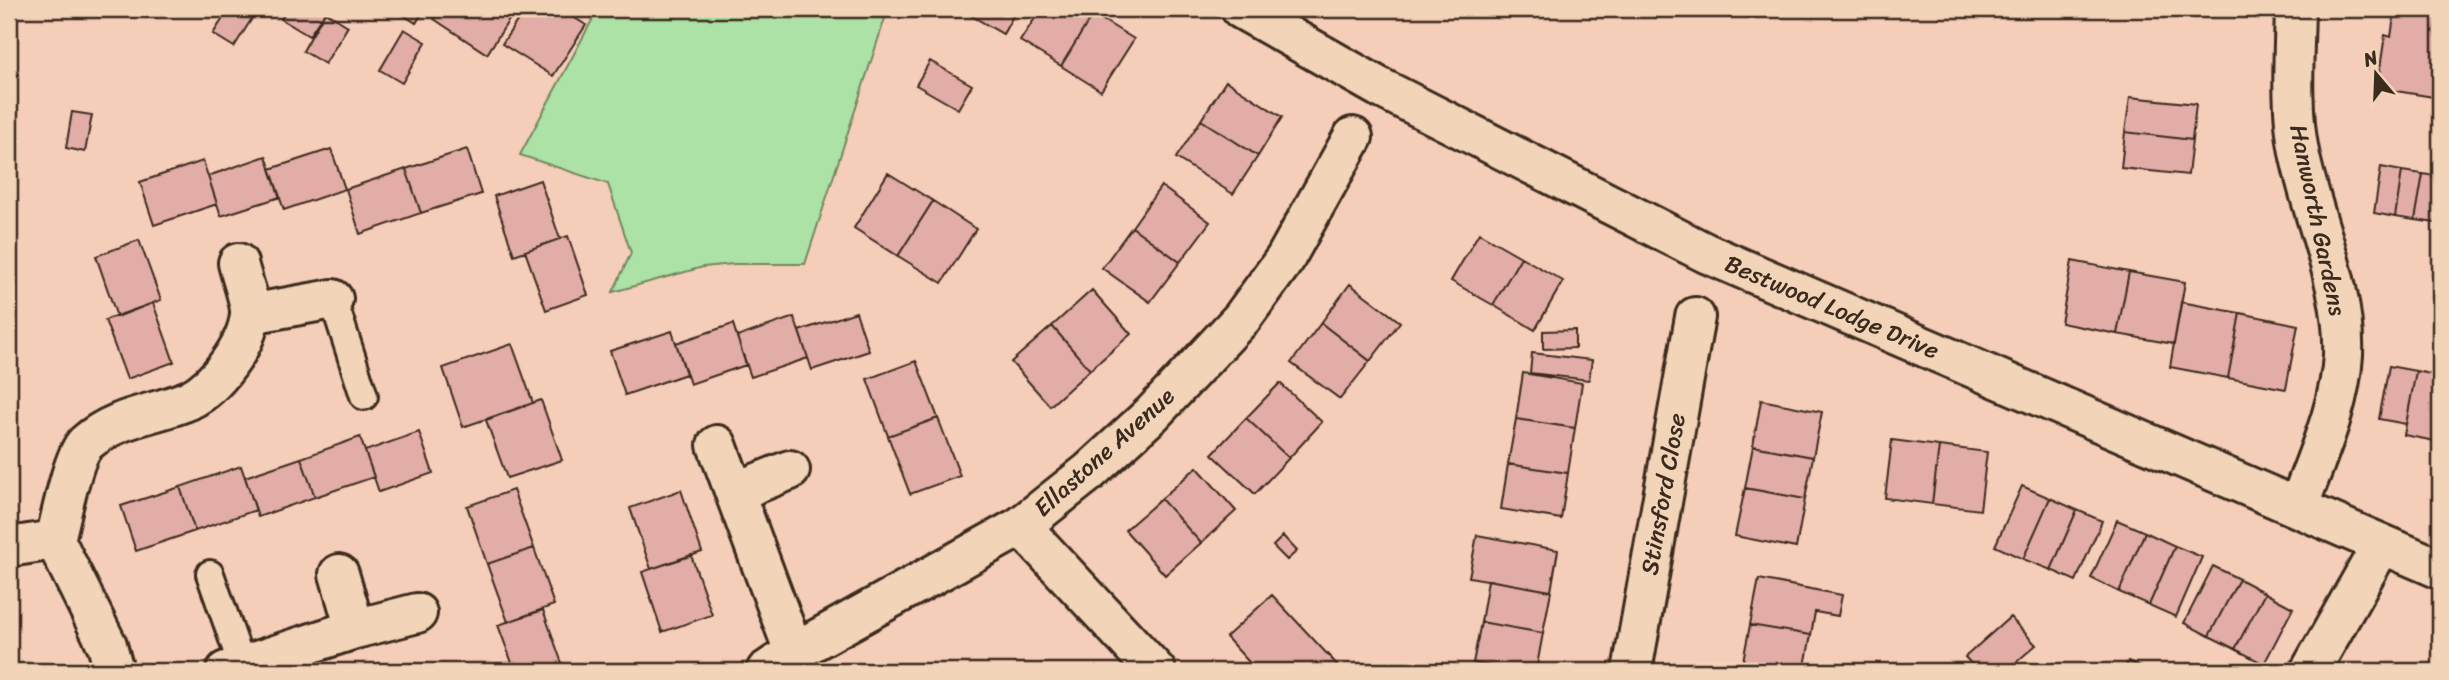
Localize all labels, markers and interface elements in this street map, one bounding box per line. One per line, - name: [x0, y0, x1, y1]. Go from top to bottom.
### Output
- north arrow: [2340, 38, 2410, 108]
- text: N: [2358, 40, 2383, 76]
- street label: Hanworth Gardens: [2277, 121, 2359, 320]
- street label: Bestwood Lodge Drive: [1718, 243, 1946, 371]
- street label: Ellastone Avenue: [1023, 376, 1185, 527]
- street label: Stinsford Close: [1628, 410, 1698, 578]

